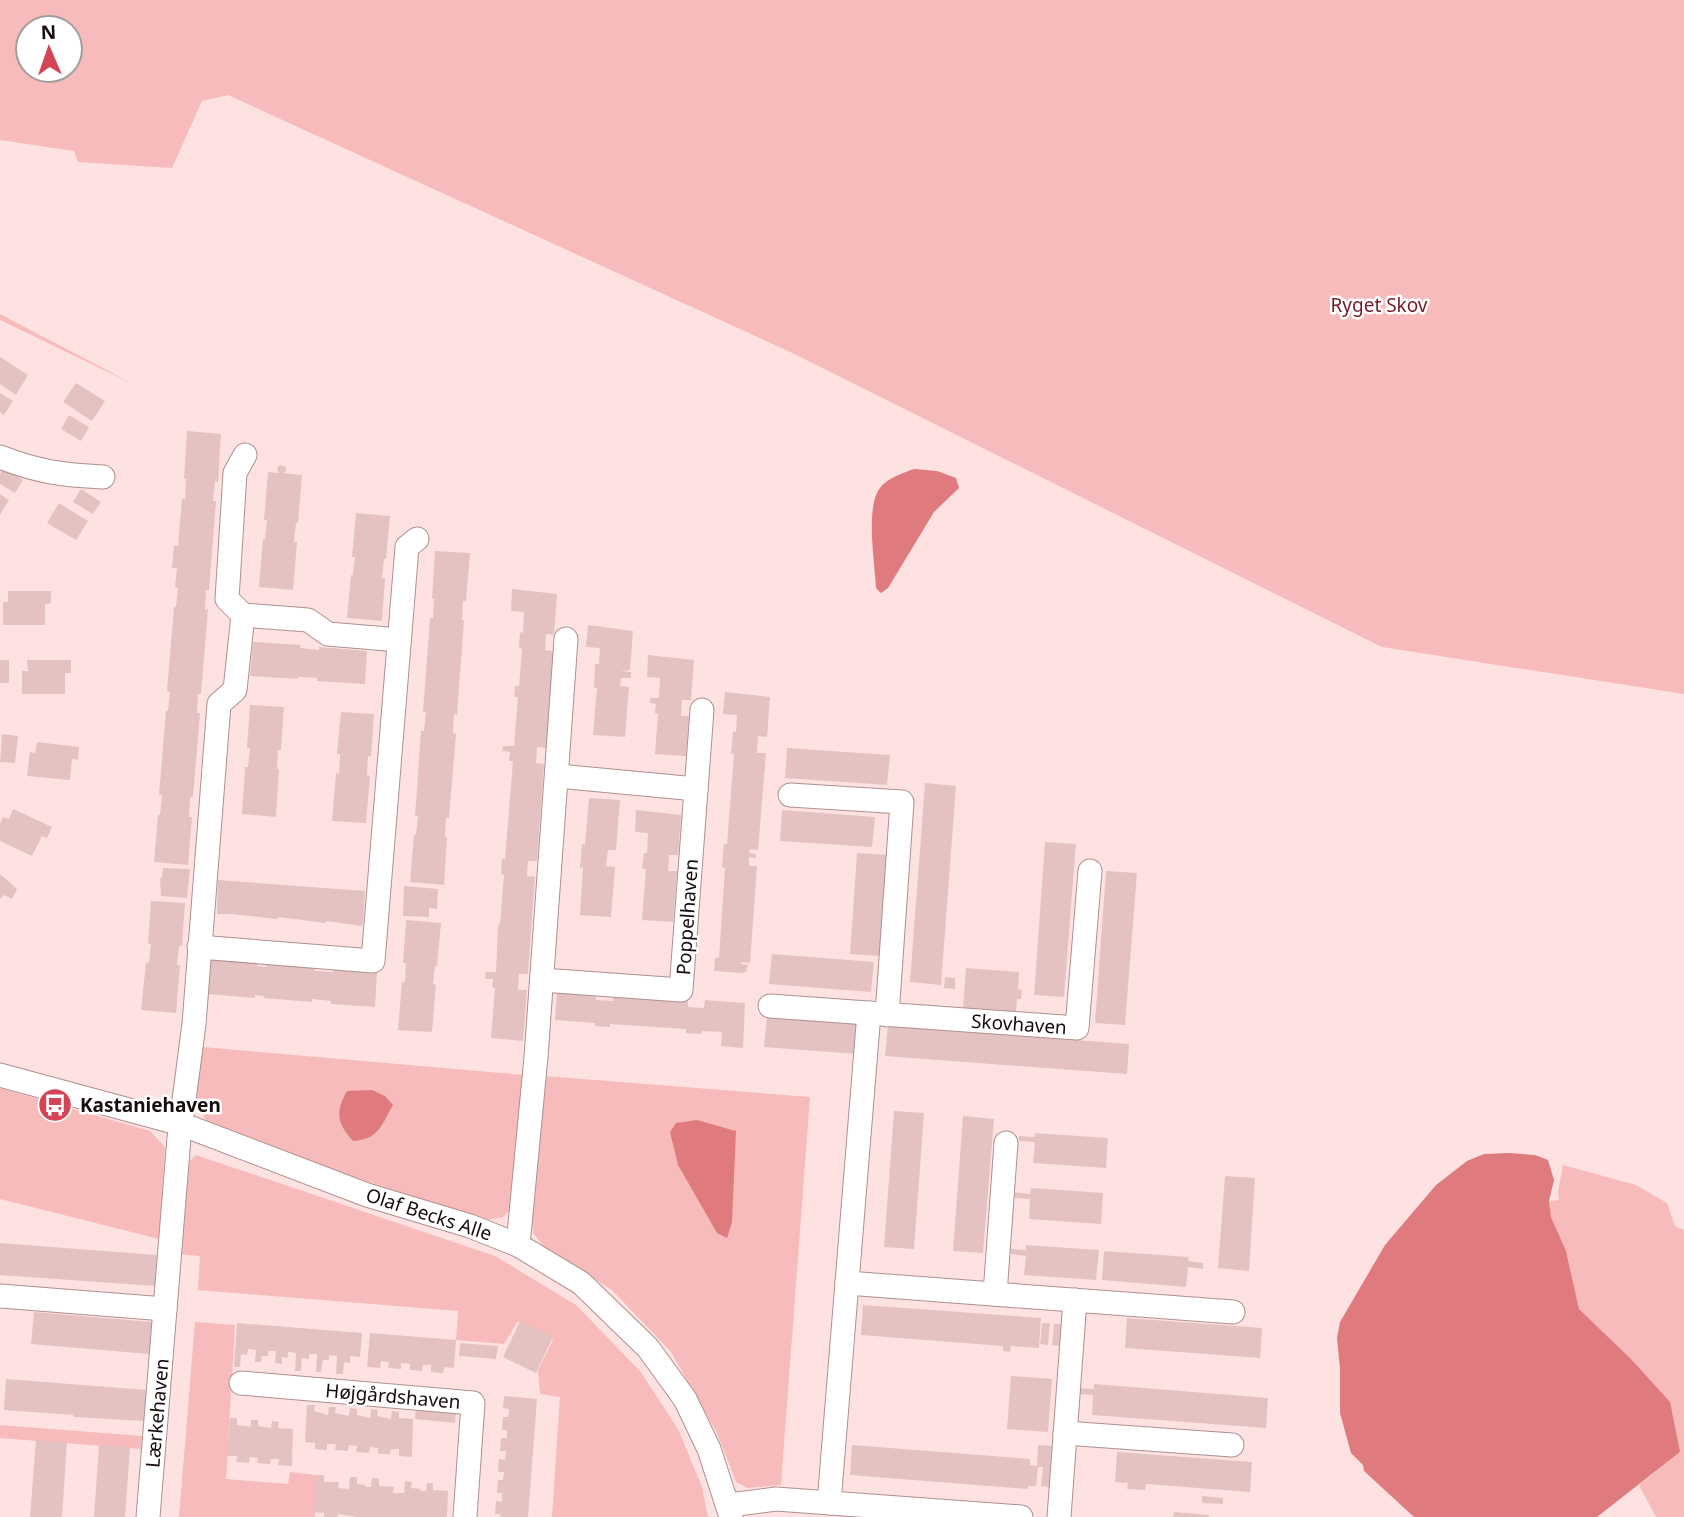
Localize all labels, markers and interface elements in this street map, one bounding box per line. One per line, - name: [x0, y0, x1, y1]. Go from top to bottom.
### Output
- north arrow: [14, 14, 84, 84]
- text: N: [40, 19, 57, 45]
- park label: Ryget Skov: [1330, 292, 1428, 318]
- street label: Poppelhaven: [670, 858, 704, 976]
- street label: Skovhaven: [970, 1008, 1068, 1040]
- bus stop icon: Kastaniehaven: [36, 1086, 74, 1124]
- place label: Kastaniehaven: [80, 1092, 221, 1118]
- street label: Olaf Becks Alle: [363, 1181, 495, 1247]
- street label: Lærkehaven: [139, 1357, 175, 1469]
- street label: Højgårdshaven: [324, 1377, 462, 1415]

